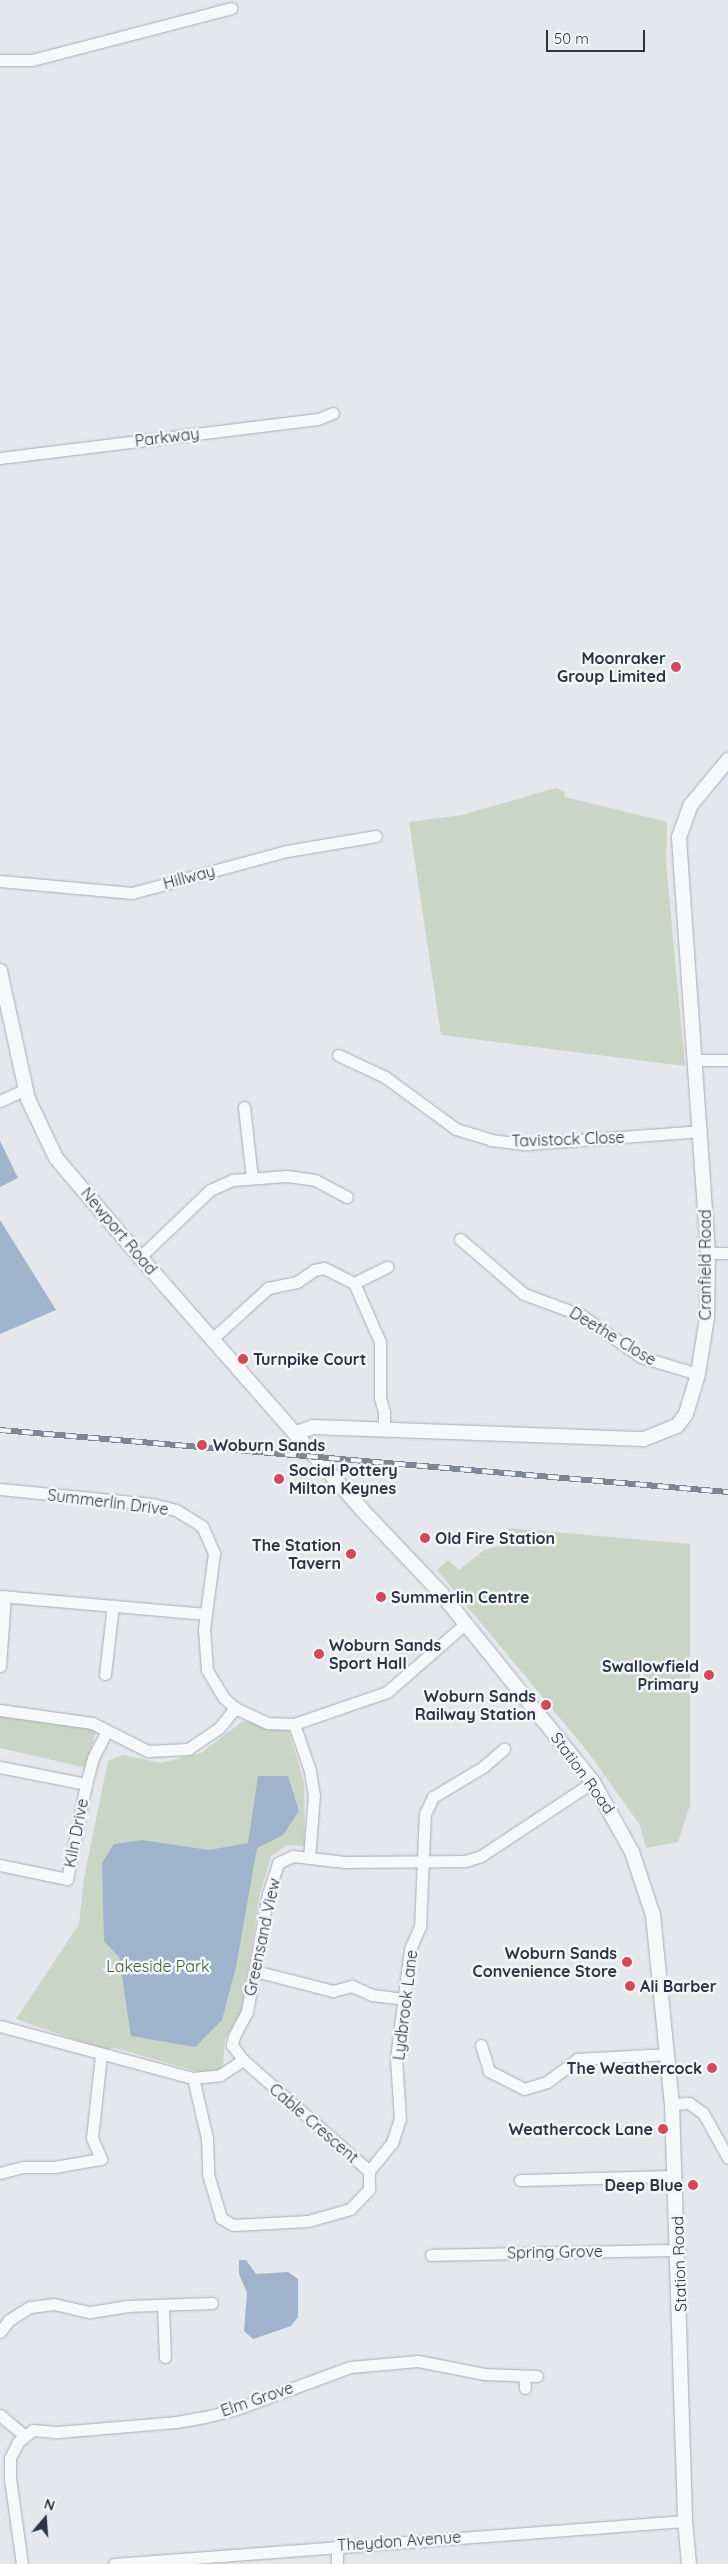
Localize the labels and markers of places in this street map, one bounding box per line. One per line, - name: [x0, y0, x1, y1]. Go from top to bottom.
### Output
- place label: Moonraker Group Limited: [557, 648, 666, 686]
- marker: Moonraker Group Limited: [670, 661, 682, 673]
- place label: Turnpike Court: [253, 1349, 366, 1369]
- marker: Turnpike Court: [237, 1353, 249, 1365]
- place label: Woburn Sands: [213, 1435, 325, 1455]
- marker: Woburn Sands: [195, 1438, 209, 1452]
- place label: Social Pottery Milton Keynes: [289, 1460, 398, 1498]
- marker: Social Pottery Milton Keynes: [273, 1473, 285, 1485]
- place label: Old Fire Station: [435, 1528, 555, 1548]
- marker: Old Fire Station: [419, 1532, 431, 1544]
- place label: The Station Tavern: [252, 1535, 341, 1573]
- marker: The Station Tavern: [345, 1548, 357, 1560]
- place label: Summerlin Centre: [391, 1587, 530, 1607]
- marker: Summerlin Centre: [375, 1591, 387, 1603]
- place label: Woburn Sands Sport Hall: [329, 1635, 441, 1673]
- marker: Woburn Sands Sport Hall: [313, 1648, 325, 1660]
- place label: Swallowfield Primary: [602, 1656, 699, 1694]
- marker: Swallowfield Primary: [703, 1669, 715, 1681]
- place label: Woburn Sands Railway Station: [415, 1686, 536, 1724]
- marker: Woburn Sands Railway Station: [540, 1699, 552, 1711]
- place label: Woburn Sands Convenience Store: [473, 1943, 617, 1981]
- marker: Woburn Sands Convenience Store: [621, 1956, 633, 1968]
- place label: Ali Barber: [640, 1976, 717, 1996]
- marker: Ali Barber: [624, 1980, 636, 1992]
- place label: The Weathercock: [567, 2058, 702, 2078]
- marker: The Weathercock: [706, 2062, 718, 2074]
- place label: Weathercock Lane: [508, 2119, 653, 2139]
- marker: Weathercock Lane: [657, 2123, 669, 2135]
- place label: Deep Blue: [605, 2175, 683, 2195]
- marker: Deep Blue: [687, 2179, 699, 2191]

